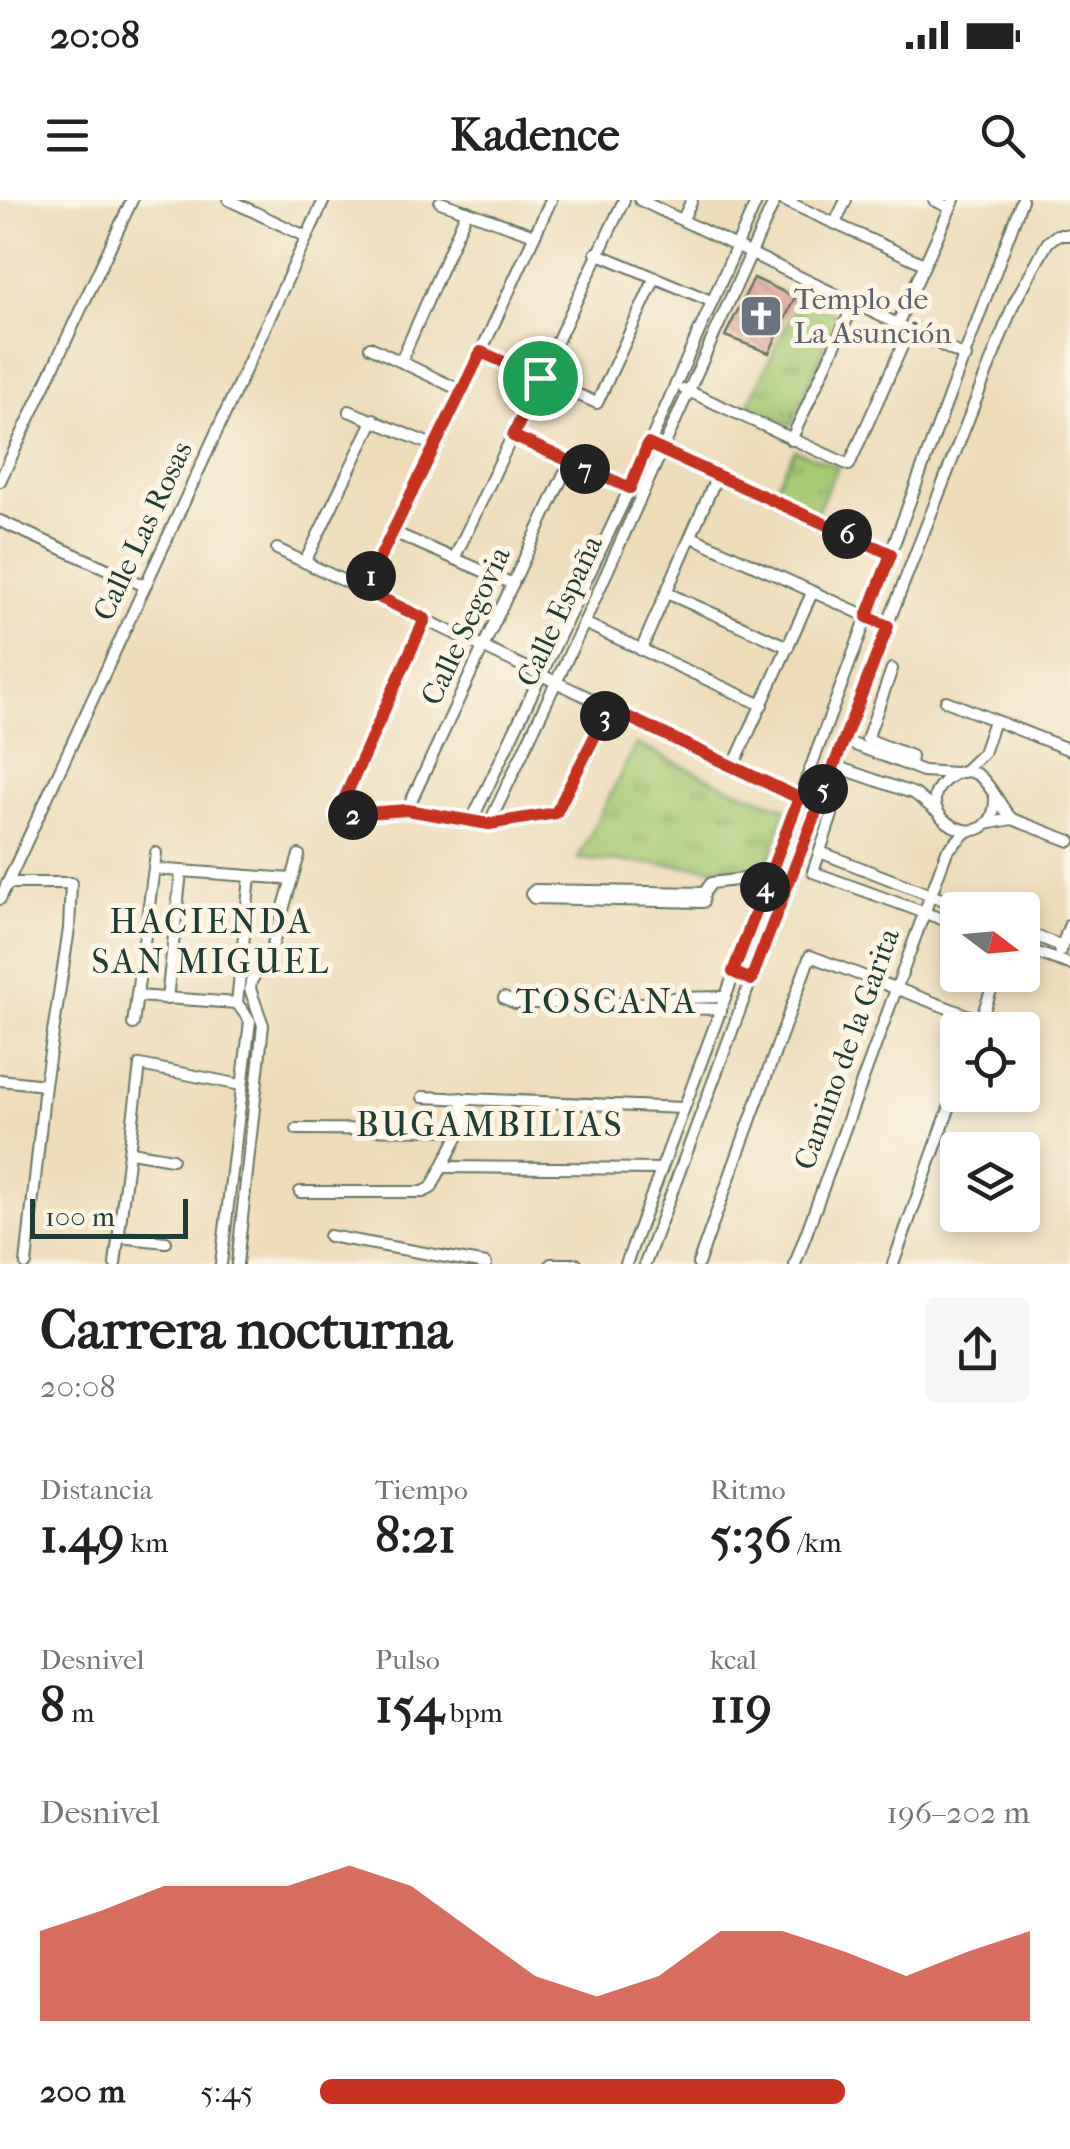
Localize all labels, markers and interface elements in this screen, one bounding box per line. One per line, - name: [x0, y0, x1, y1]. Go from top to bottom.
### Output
- text: 20:08: [50, 13, 140, 58]
- icon: menu: [40, 108, 95, 163]
- icon: search: [975, 108, 1030, 163]
- text: Kadence: [451, 109, 619, 162]
- place label: Templo de La Asunción: [794, 282, 952, 351]
- church icon: Templo de La Asunción: [738, 293, 784, 339]
- pin: [498, 336, 583, 421]
- icon: arrive: [513, 351, 568, 406]
- street label: Calle Las Rosas: [86, 436, 200, 626]
- pin: 7: [560, 444, 610, 494]
- text: 7: [578, 452, 592, 485]
- pin: 6: [822, 509, 872, 559]
- text: 6: [839, 517, 855, 550]
- street label: Calle España: [510, 529, 611, 692]
- street label: Calle Segovia: [414, 540, 518, 711]
- pin: 1: [346, 551, 396, 601]
- text: 1: [366, 559, 376, 592]
- pin: 3: [580, 691, 630, 741]
- text: 3: [599, 699, 611, 732]
- pin: 5: [798, 764, 848, 814]
- text: 5: [817, 772, 829, 805]
- pin: 2: [328, 790, 378, 840]
- text: 2: [346, 798, 360, 831]
- pin: 4: [740, 862, 790, 912]
- text: 4: [757, 870, 773, 903]
- north arrow: [940, 892, 1040, 992]
- map controls: [940, 892, 1040, 1232]
- district label: HACIENDA SAN MIGUEL: [91, 901, 331, 982]
- street label: Camino de la Garita: [787, 923, 907, 1174]
- district label: TOSCANA: [516, 981, 698, 1022]
- button: locate: [940, 1012, 1040, 1112]
- district label: BUGAMBILIAS: [356, 1104, 624, 1145]
- button: layers: [940, 1132, 1040, 1232]
- scale bar: [30, 1194, 188, 1238]
- text: 100 m: [45, 1200, 115, 1233]
- button: share: [925, 1297, 1030, 1402]
- text: Carrera nocturna: [40, 1298, 452, 1362]
- text: 20:08: [40, 1368, 116, 1405]
- text: Distancia: [40, 1473, 153, 1506]
- text: Tiempo: [375, 1473, 468, 1506]
- text: Ritmo: [710, 1473, 786, 1506]
- text: 1.49: [40, 1506, 124, 1565]
- text: 8:21: [375, 1506, 456, 1565]
- text: 5:36: [710, 1506, 791, 1565]
- text: km: [124, 1526, 168, 1559]
- text: /km: [791, 1526, 842, 1559]
- text: Desnivel: [40, 1643, 145, 1676]
- text: Pulso: [375, 1643, 440, 1676]
- text: kcal: [710, 1643, 757, 1676]
- text: 8: [40, 1676, 65, 1735]
- text: 154: [375, 1676, 444, 1735]
- text: 119: [710, 1676, 772, 1735]
- text: m: [65, 1696, 94, 1729]
- text: bpm: [444, 1696, 503, 1729]
- text: Desnivel: [40, 1794, 160, 1831]
- text: 196–202 m: [886, 1794, 1030, 1831]
- text: 200 m: [40, 2073, 125, 2110]
- text: 5:45: [200, 2073, 253, 2110]

